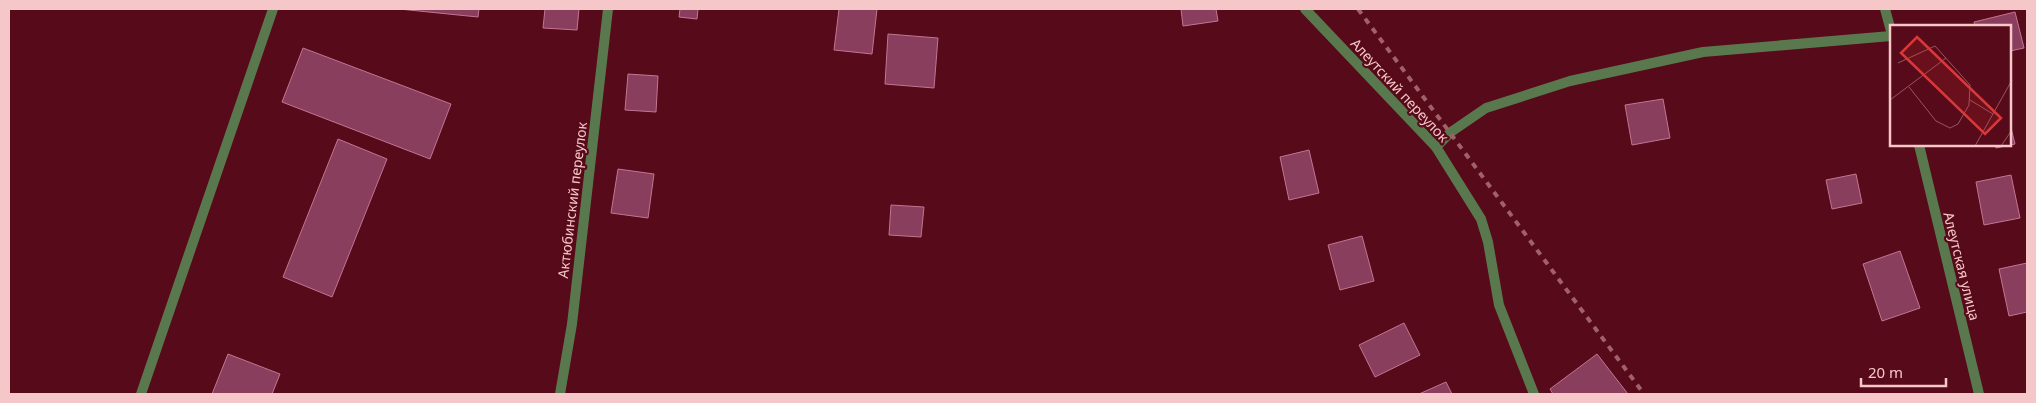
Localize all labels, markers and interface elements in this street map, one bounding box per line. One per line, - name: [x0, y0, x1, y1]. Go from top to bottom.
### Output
- inset map: [1890, 25, 2011, 146]
- street label: Алеутский переулок: [1347, 34, 1454, 147]
- street label: Актюбинский переулок: [553, 120, 591, 279]
- street label: Алеутская улица: [1939, 210, 1985, 322]
- scale bar: [1861, 356, 1946, 388]
- text: 20 m: [1868, 362, 1903, 382]

